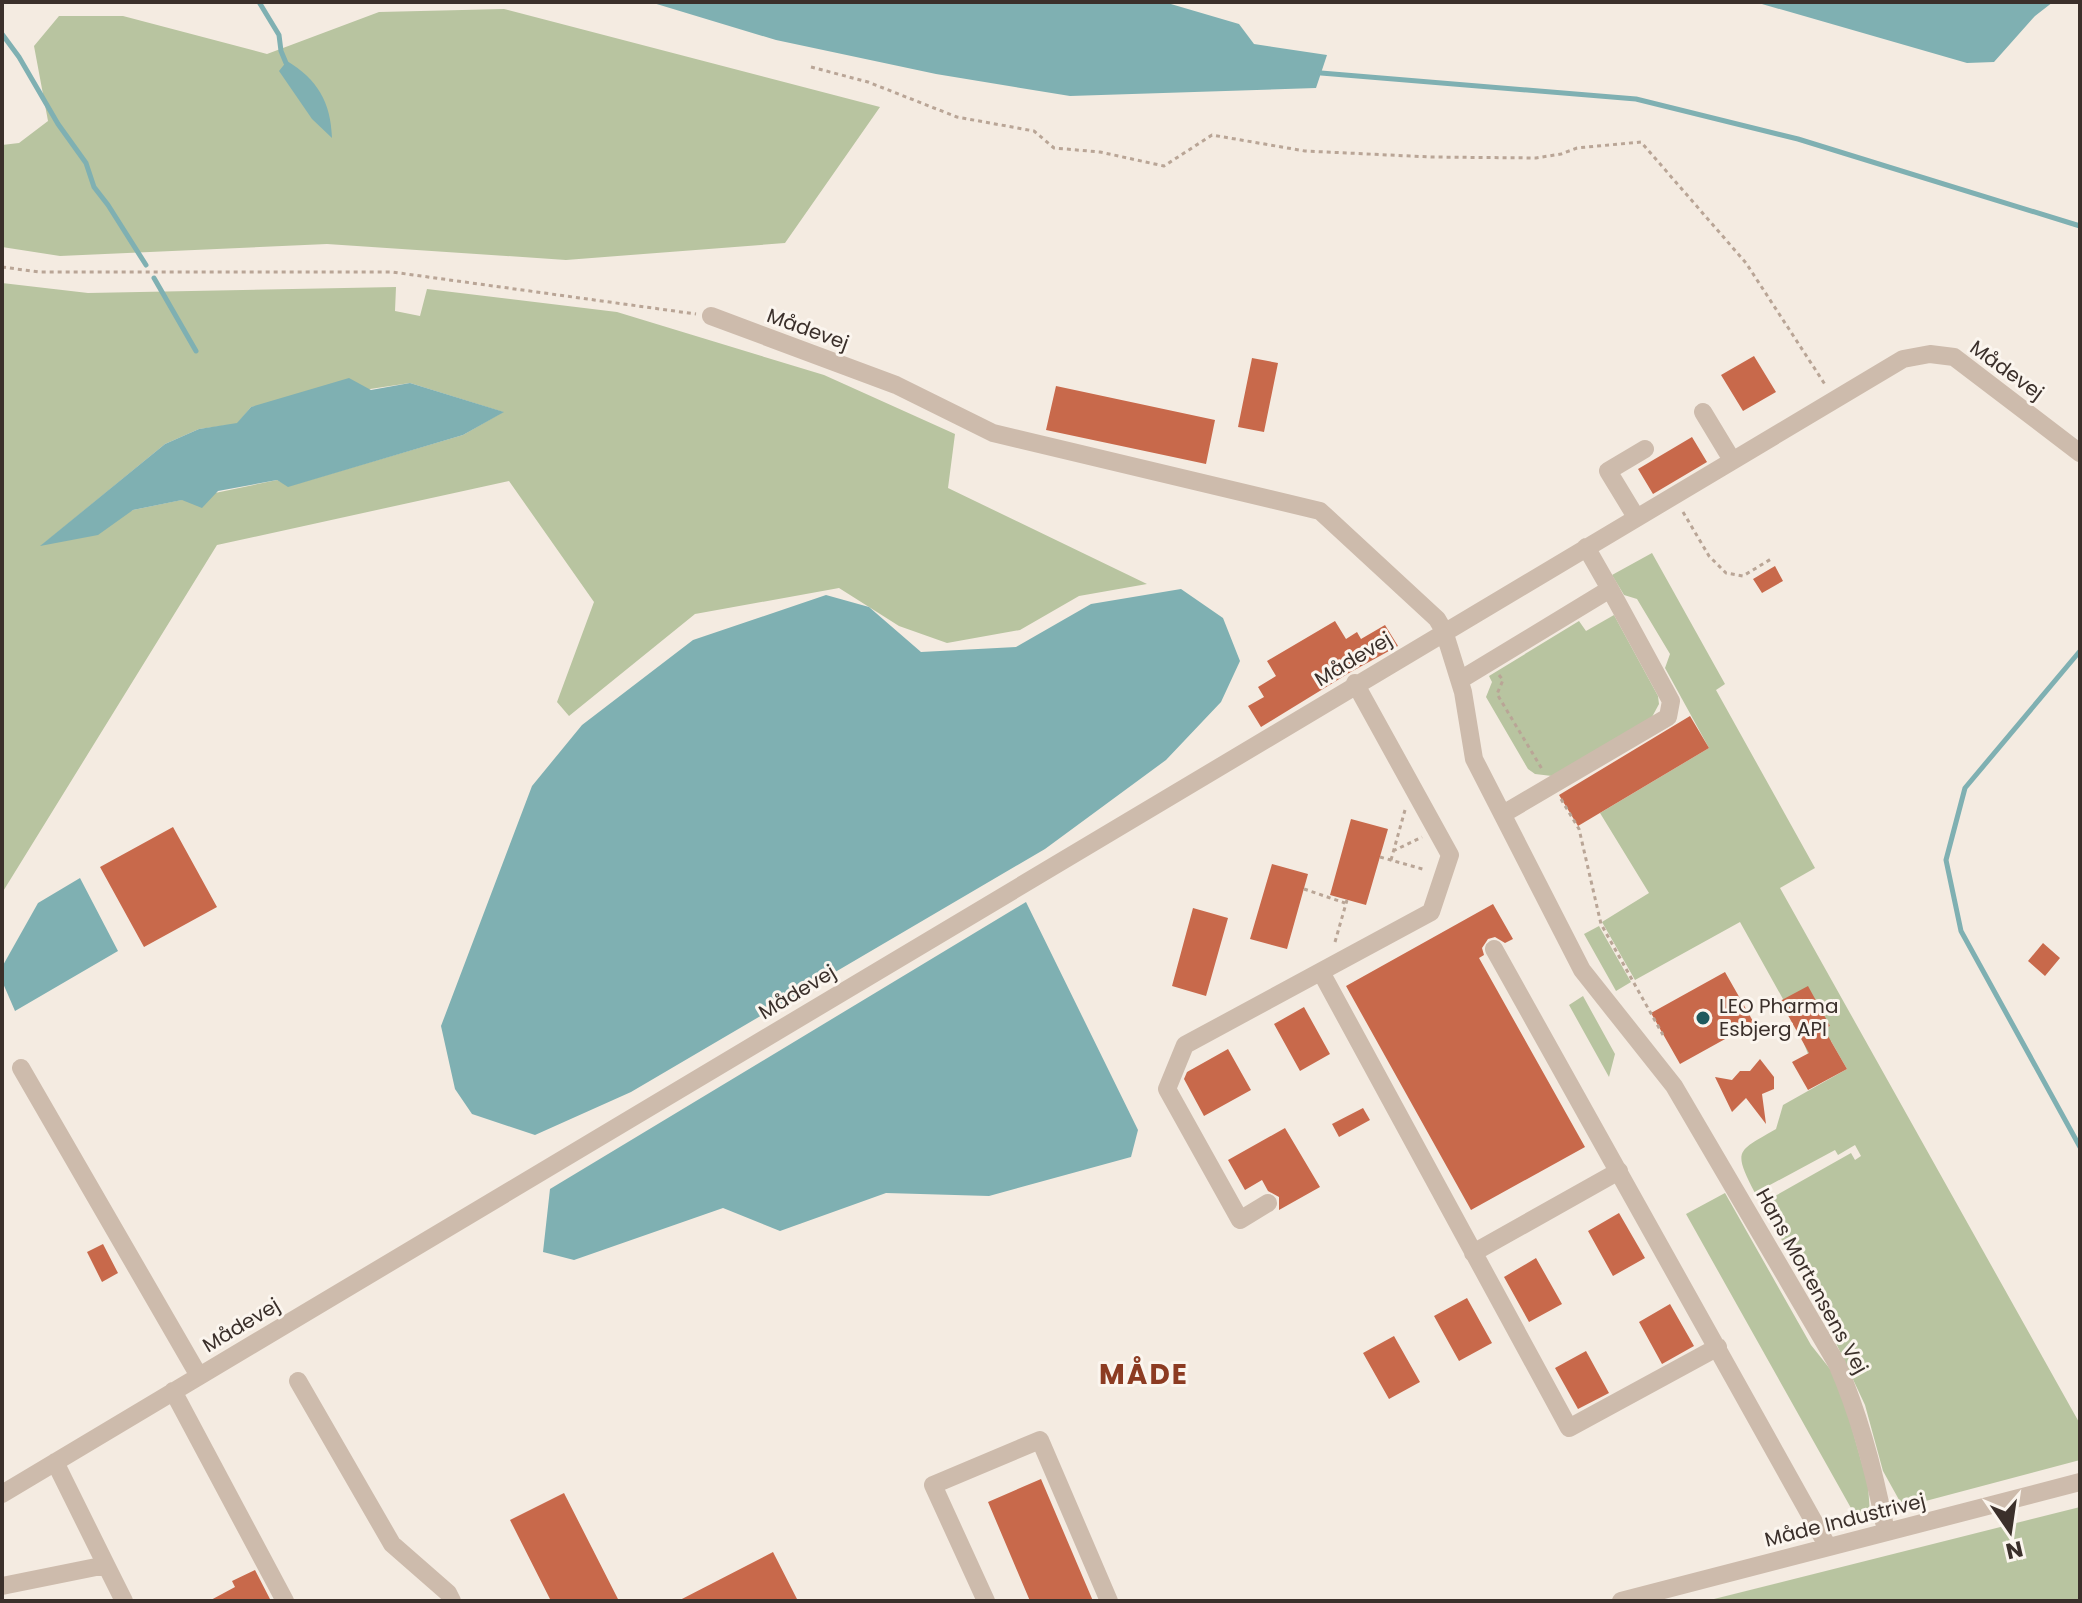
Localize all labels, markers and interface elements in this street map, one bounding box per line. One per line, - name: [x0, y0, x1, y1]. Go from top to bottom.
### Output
- street label: Mådevej: [763, 301, 853, 357]
- street label: Mådevej: [1964, 334, 2050, 406]
- street label: Mådevej: [1309, 625, 1397, 693]
- street label: Mådevej: [753, 958, 841, 1026]
- place label: LEO Pharma Esbjerg API: [1719, 992, 1838, 1043]
- marker: LEO Pharma Esbjerg API: [1694, 1009, 1712, 1027]
- street label: Hans Mortensens Vej: [1749, 1183, 1875, 1379]
- street label: Mådevej: [197, 1291, 285, 1359]
- district label: MÅDE: [1099, 1355, 1189, 1394]
- street label: Måde Industrivej: [1762, 1486, 1928, 1554]
- north arrow: [1970, 1491, 2050, 1571]
- text: N: [2003, 1533, 2026, 1567]

